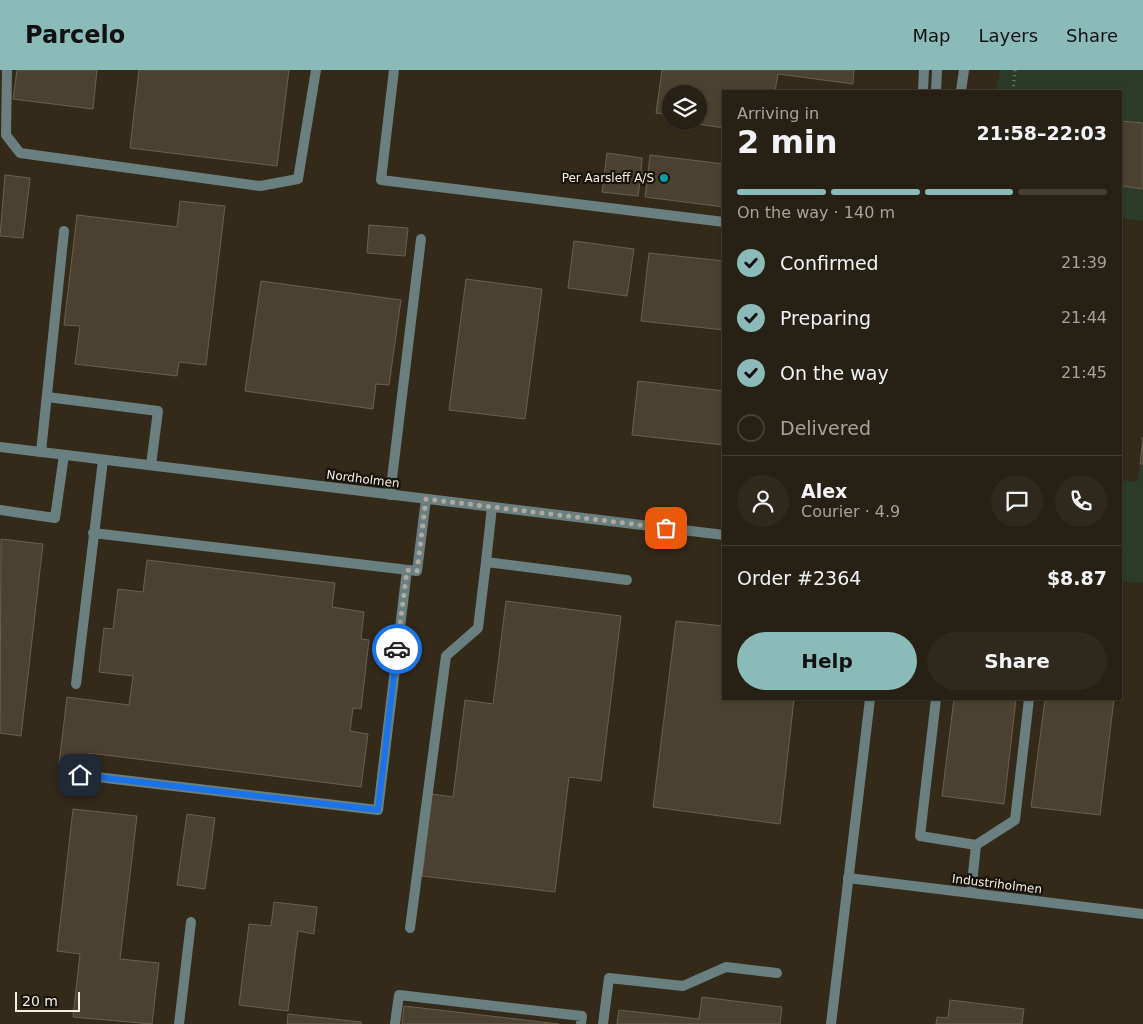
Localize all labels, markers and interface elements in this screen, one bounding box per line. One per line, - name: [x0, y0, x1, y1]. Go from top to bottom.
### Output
- text: Parcelo: [25, 21, 125, 49]
- text: Map: [912, 25, 950, 46]
- text: Layers: [978, 25, 1038, 46]
- text: Share: [1066, 25, 1118, 46]
- map controls: [662, 85, 707, 130]
- button: layers: [662, 85, 707, 130]
- text: Arriving in: [737, 104, 819, 123]
- text: 21:58–22:03: [977, 122, 1107, 144]
- text: 2 min: [737, 123, 838, 161]
- place label: Per Aarsleff A/S: [562, 171, 654, 185]
- marker: Per Aarsleff A/S: [658, 172, 670, 184]
- text: On the way · 140 m: [737, 203, 895, 222]
- icon: check: [737, 249, 765, 277]
- text: Confirmed: [780, 252, 879, 274]
- text: 21:39: [1061, 253, 1107, 272]
- icon: check: [737, 304, 765, 332]
- text: Preparing: [780, 307, 871, 329]
- text: 21:44: [1061, 308, 1107, 327]
- icon: check: [737, 359, 765, 387]
- text: On the way: [780, 362, 889, 384]
- text: 21:45: [1061, 363, 1107, 382]
- text: Delivered: [780, 417, 871, 439]
- street label: Nordholmen: [326, 468, 400, 490]
- button: person: [737, 475, 789, 527]
- button: chat: [991, 475, 1043, 527]
- button: phone: [1055, 475, 1107, 527]
- text: Alex: [801, 480, 847, 502]
- text: Courier · 4.9: [801, 502, 900, 521]
- pin: [645, 507, 687, 549]
- icon: bag: [652, 514, 680, 542]
- text: Order #2364: [737, 567, 861, 589]
- text: $8.87: [1047, 567, 1107, 589]
- courier: [372, 624, 422, 674]
- button: Help: [737, 632, 917, 690]
- button: Share: [927, 632, 1107, 690]
- icon: car: [383, 635, 411, 663]
- pin: [59, 754, 101, 796]
- icon: home: [66, 761, 94, 789]
- street label: Industriholmen: [951, 872, 1043, 896]
- scale bar: [15, 989, 80, 1012]
- text: 20 m: [22, 993, 58, 1009]

